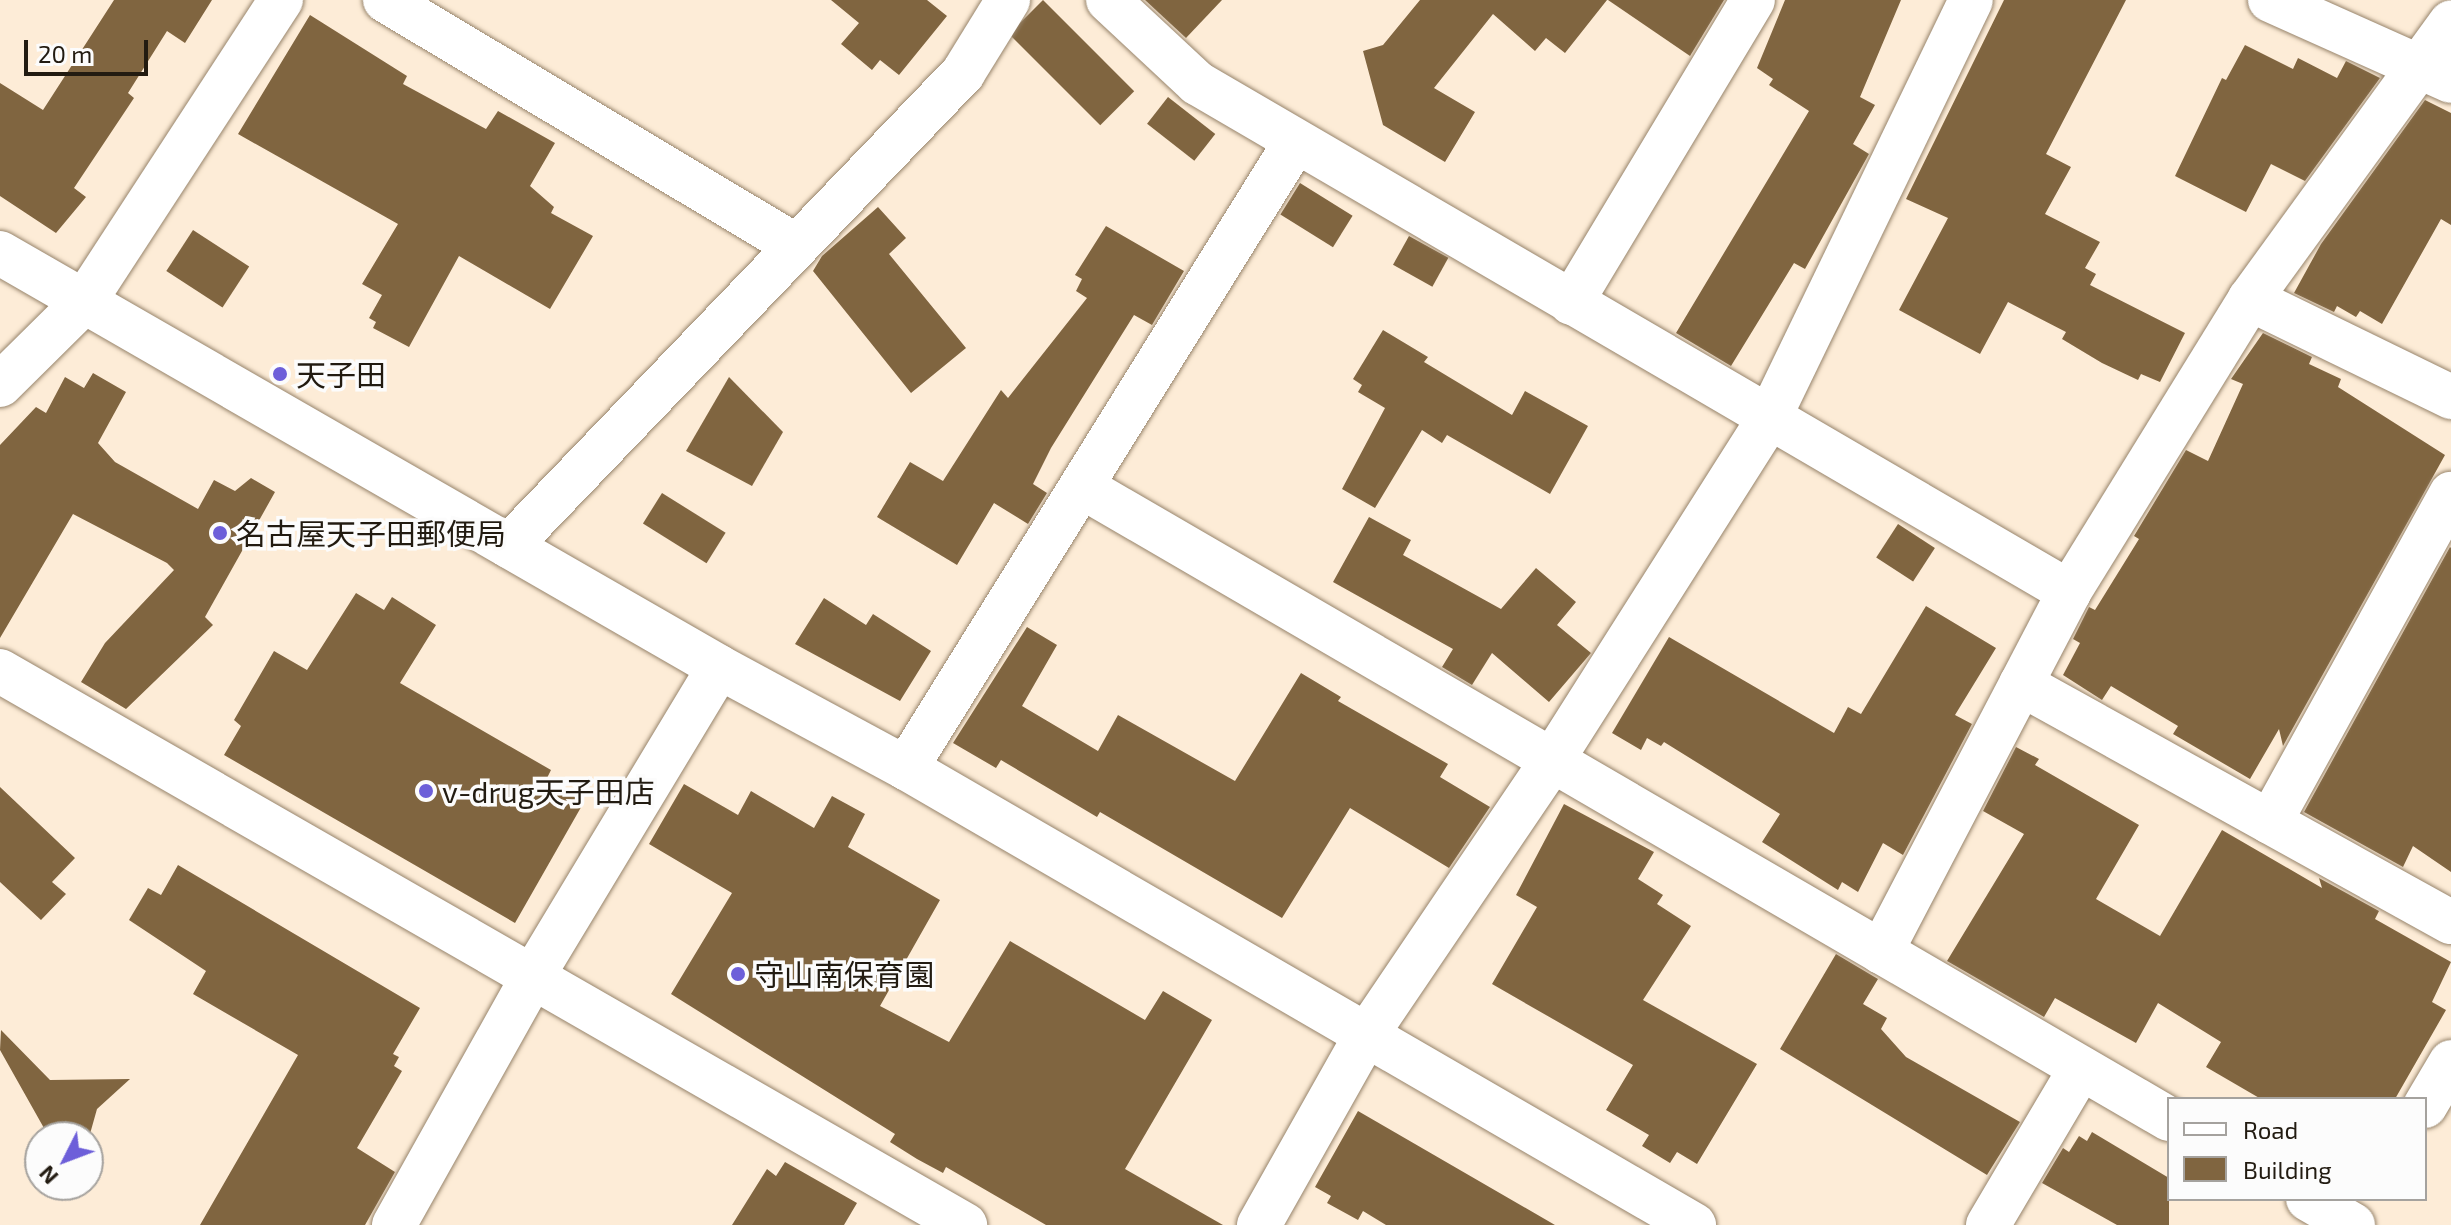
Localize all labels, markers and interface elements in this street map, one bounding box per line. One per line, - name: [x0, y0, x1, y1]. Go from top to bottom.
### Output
- scale bar: [28, 24, 152, 74]
- text: 20 m: [38, 39, 92, 68]
- place label: 天子田: [296, 356, 386, 392]
- marker: 天子田: [271, 365, 289, 383]
- place label: 名古屋天子田郵便局: [236, 515, 506, 551]
- marker: 名古屋天子田郵便局: [211, 524, 229, 542]
- place label: v-drug天子田店: [442, 773, 654, 809]
- marker: v-drug天子田店: [417, 782, 435, 800]
- place label: 守山南保育園: [754, 956, 934, 992]
- marker: 守山南保育園: [729, 965, 747, 983]
- legend: [2167, 1097, 2427, 1201]
- text: Road: [2243, 1115, 2298, 1144]
- north arrow: [24, 1121, 104, 1201]
- text: Building: [2243, 1155, 2332, 1184]
- text: N: [33, 1161, 63, 1190]

